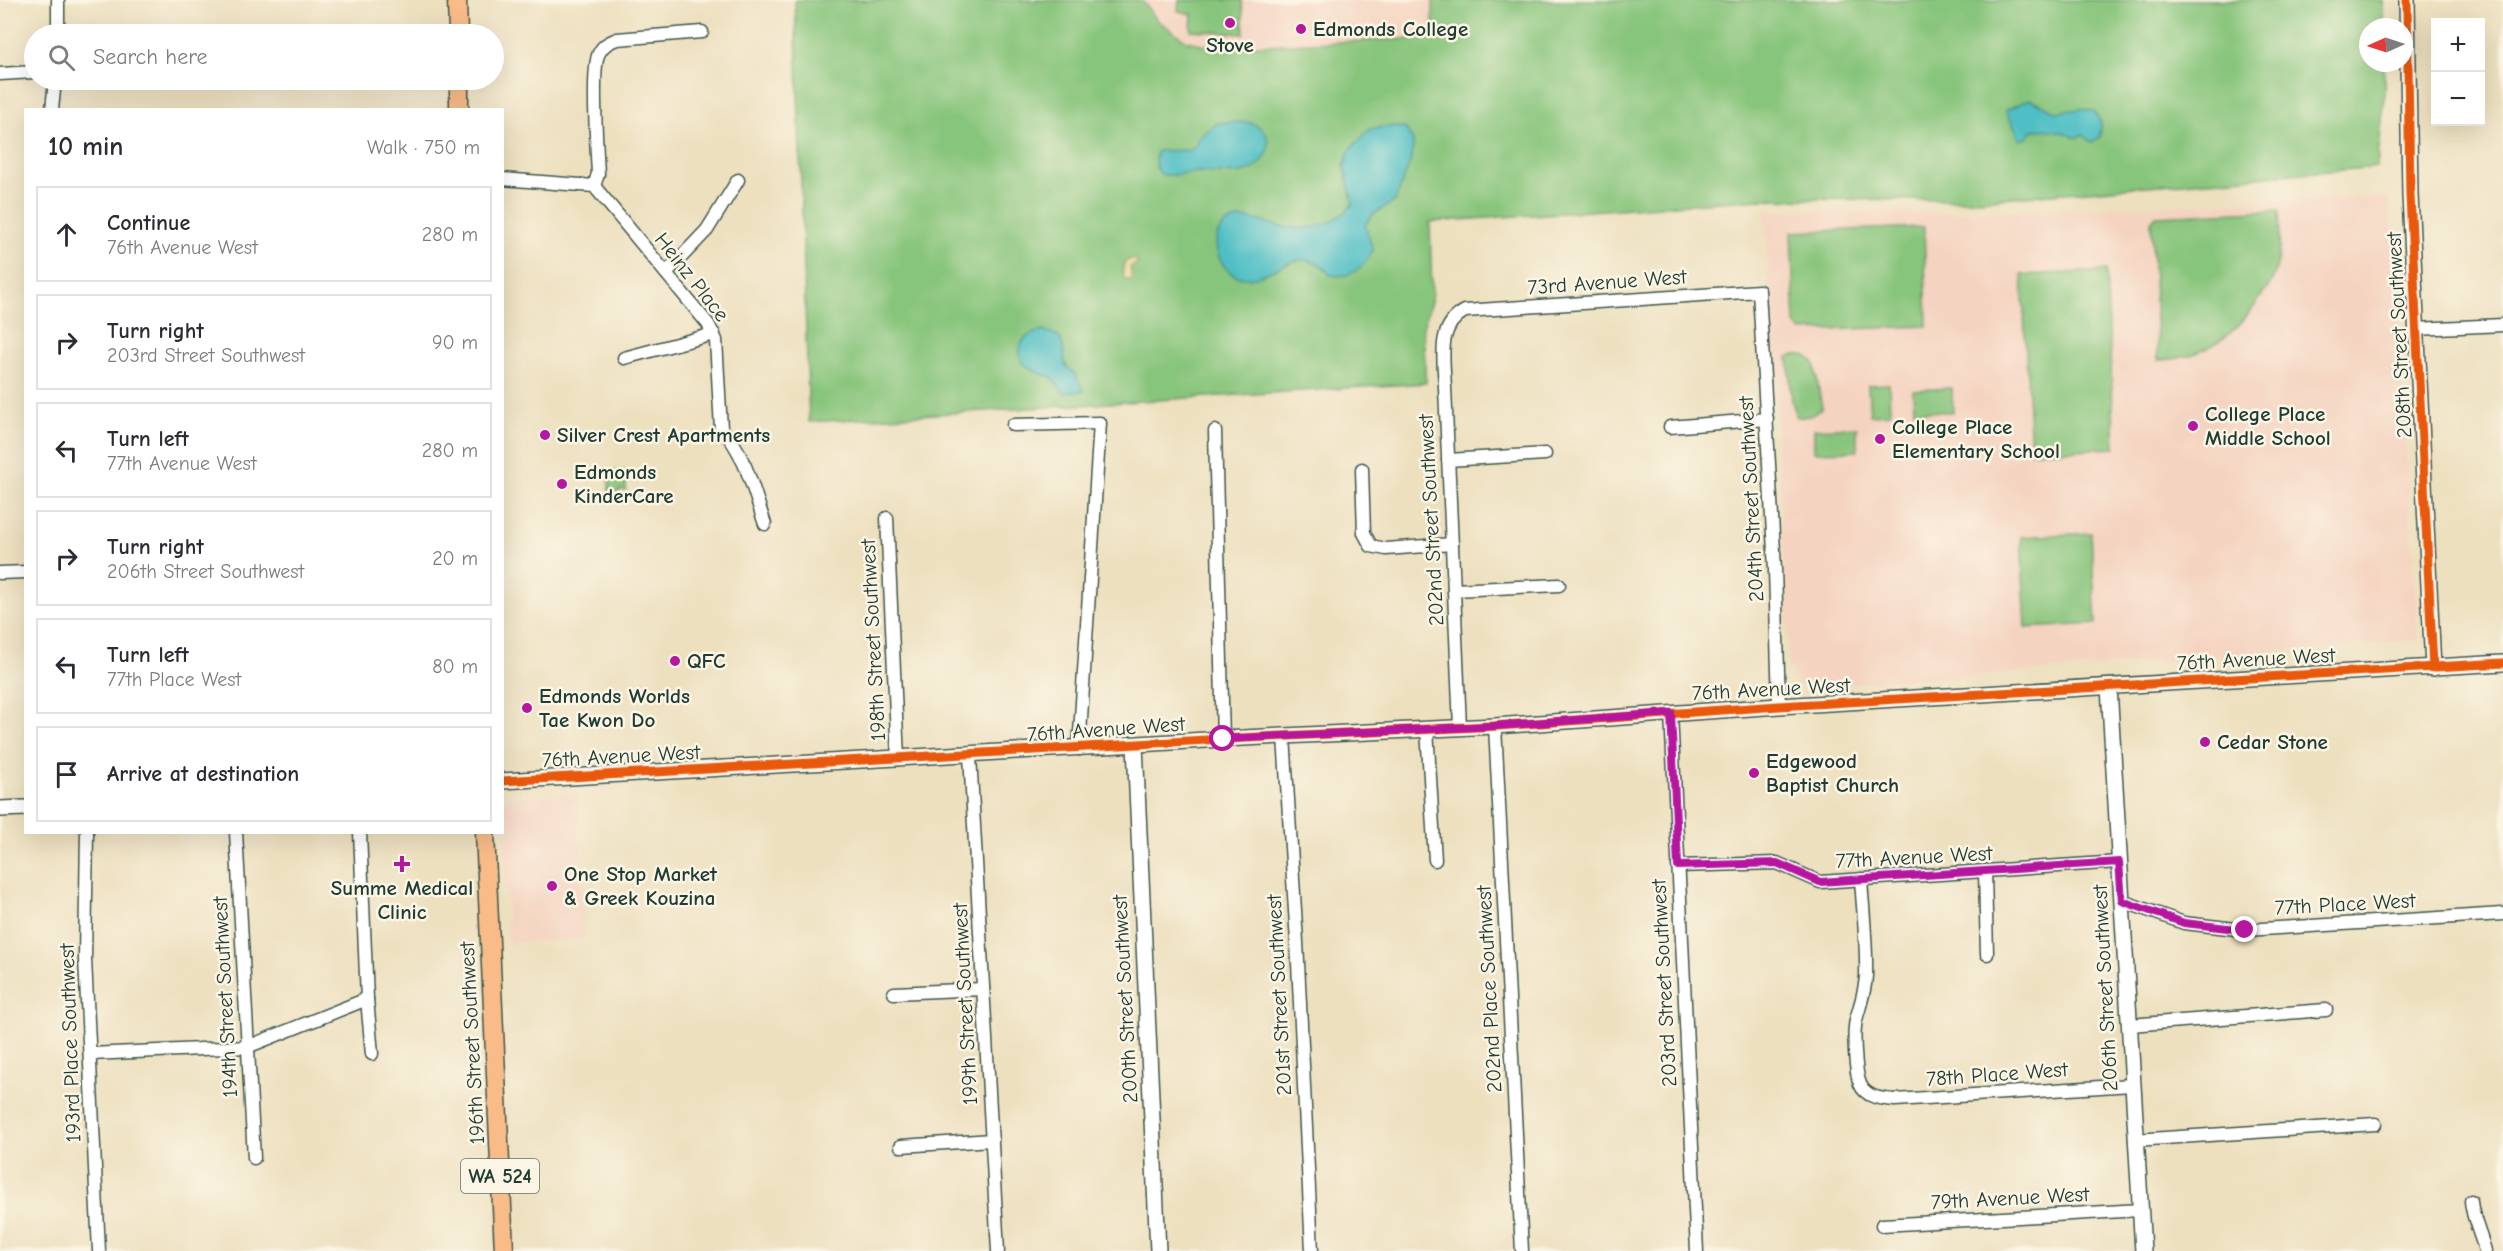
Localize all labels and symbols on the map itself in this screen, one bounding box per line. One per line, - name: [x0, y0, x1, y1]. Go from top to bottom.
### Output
- marker: Stove: [1223, 16, 1237, 30]
- place label: Edmonds College: [1313, 17, 1468, 41]
- north arrow: [2359, 18, 2413, 72]
- marker: Edmonds College: [1294, 22, 1308, 36]
- place label: Stove: [1206, 33, 1254, 57]
- street label: Heinz Place: [650, 228, 734, 326]
- street label: 208th Street Southwest: [2382, 230, 2416, 439]
- street label: 73rd Avenue West: [1527, 264, 1688, 300]
- street label: 204th Street Southwest: [1734, 395, 1768, 602]
- place label: College Place Middle School: [2205, 402, 2331, 450]
- street label: 202nd Street Southwest: [1413, 412, 1449, 627]
- place label: College Place Elementary School: [1892, 415, 2060, 463]
- marker: College Place Middle School: [2186, 419, 2200, 433]
- place label: Silver Crest Apartments: [557, 423, 770, 447]
- marker: Silver Crest Apartments: [538, 428, 552, 442]
- marker: College Place Elementary School: [1873, 432, 1887, 446]
- place label: Edmonds KinderCare: [574, 460, 674, 508]
- marker: Edmonds KinderCare: [555, 477, 569, 491]
- street label: 198th Street Southwest: [856, 537, 890, 742]
- street label: 76th Avenue West: [2176, 643, 2337, 675]
- place label: QFC: [687, 649, 726, 673]
- marker: QFC: [668, 654, 682, 668]
- street label: 76th Avenue West: [1691, 673, 1852, 705]
- place label: Edmonds Worlds Tae Kwon Do: [539, 684, 690, 732]
- marker: Edmonds Worlds Tae Kwon Do: [520, 701, 534, 715]
- street label: 76th Avenue West: [1026, 711, 1187, 746]
- route start: [1209, 725, 1235, 751]
- place label: Cedar Stone: [2217, 730, 2328, 754]
- marker: Cedar Stone: [2198, 735, 2212, 749]
- street label: 76th Avenue West: [541, 740, 702, 772]
- place label: Edgewood Baptist Church: [1766, 749, 1899, 797]
- marker: Edgewood Baptist Church: [1747, 766, 1761, 780]
- street label: 77th Avenue West: [1835, 841, 1994, 873]
- marker: Summe Medical Clinic: [393, 855, 411, 873]
- place label: One Stop Market & Greek Kouzina: [564, 862, 718, 910]
- place label: Summe Medical Clinic: [331, 876, 473, 924]
- street label: 203rd Street Southwest: [1647, 878, 1681, 1087]
- marker: One Stop Market & Greek Kouzina: [545, 879, 559, 893]
- street label: 206th Street Southwest: [2088, 883, 2122, 1092]
- street label: 202nd Place Southwest: [1472, 884, 1506, 1093]
- street label: 77th Place West: [2274, 888, 2417, 920]
- street label: 200th Street Southwest: [1108, 893, 1142, 1104]
- street label: 201st Street Southwest: [1262, 893, 1296, 1096]
- street label: 194th Street Southwest: [208, 895, 242, 1098]
- street label: 199th Street Southwest: [948, 901, 982, 1106]
- route end: [2231, 916, 2257, 942]
- street label: 196th Street Southwest: [455, 940, 489, 1145]
- street label: 193rd Place Southwest: [55, 942, 85, 1143]
- street label: 78th Place West: [1925, 1057, 2070, 1091]
- road number: WA 524: [461, 1159, 539, 1193]
- street label: 79th Avenue West: [1930, 1182, 2091, 1214]

